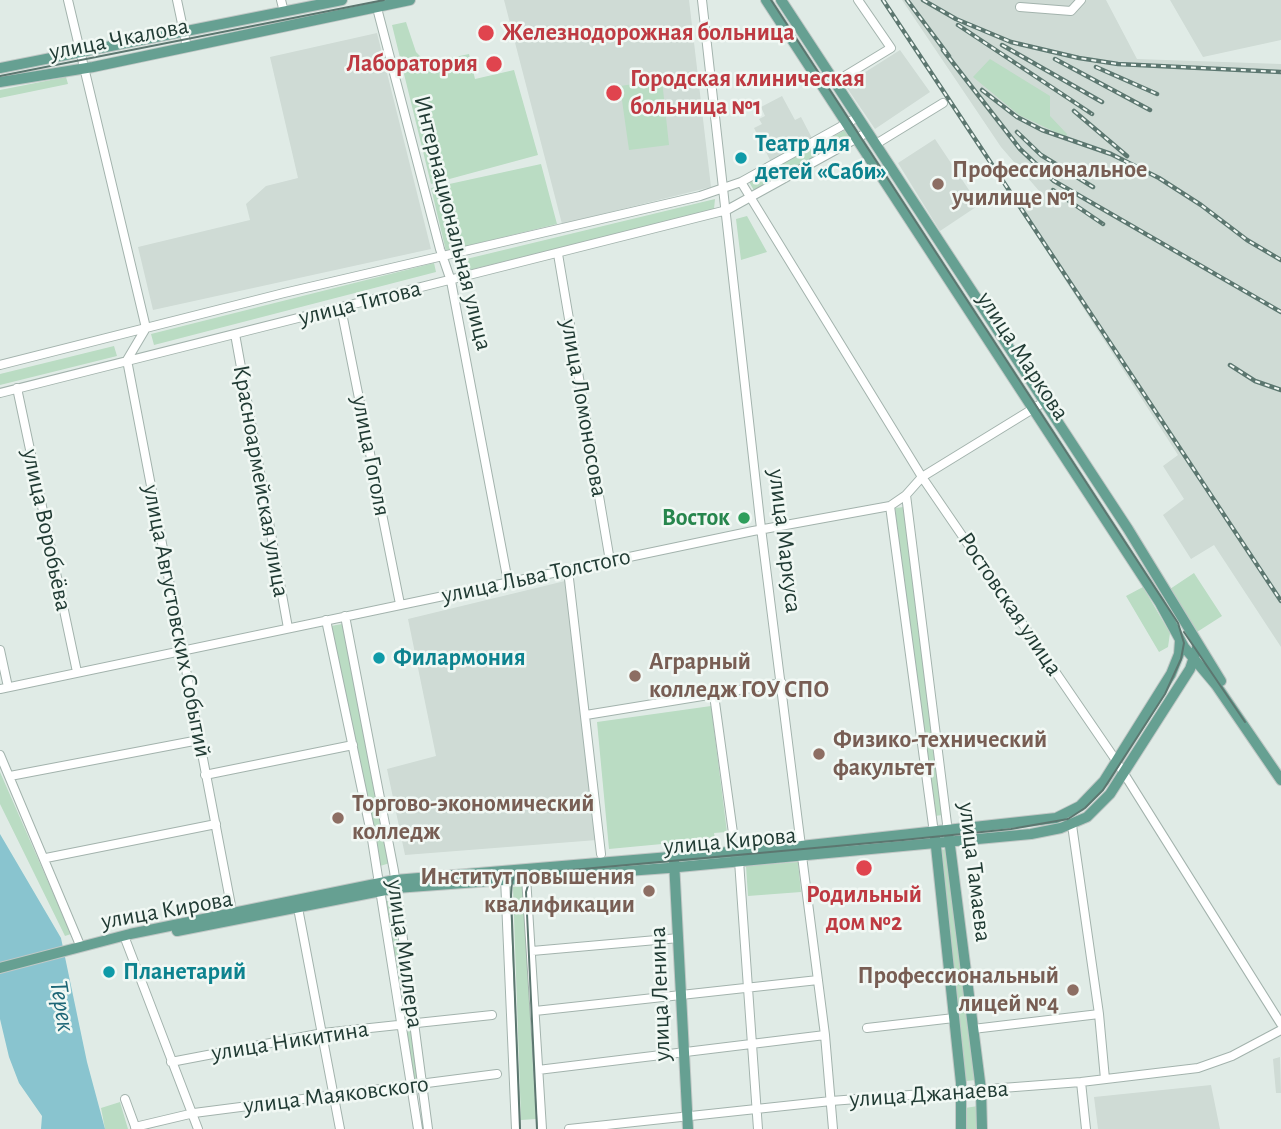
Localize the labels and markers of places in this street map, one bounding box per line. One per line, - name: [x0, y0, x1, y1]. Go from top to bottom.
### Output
- place label: Железнодорожная больница: [502, 19, 795, 47]
- marker: Железнодорожная больница: [476, 23, 496, 43]
- place label: Лаборатория: [346, 50, 478, 78]
- marker: Лаборатория: [484, 54, 504, 74]
- place label: Городская клиническая больница №1: [630, 65, 865, 121]
- marker: Городская клиническая больница №1: [604, 83, 624, 103]
- place label: Театр для детей «Саби»: [755, 130, 887, 186]
- marker: Театр для детей «Саби»: [733, 150, 749, 166]
- place label: Профессиональное училище №1: [952, 156, 1147, 212]
- marker: Профессиональное училище №1: [930, 176, 946, 192]
- place label: Восток: [662, 504, 730, 532]
- marker: Восток: [736, 510, 752, 526]
- place label: Филармония: [393, 644, 526, 672]
- place label: Аграрный колледж ГОУ СПО: [649, 648, 829, 704]
- marker: Филармония: [371, 650, 387, 666]
- marker: Аграрный колледж ГОУ СПО: [627, 668, 643, 684]
- place label: Физико-технический факультет: [833, 726, 1047, 782]
- marker: Физико-технический факультет: [811, 746, 827, 762]
- place label: Торгово-экономический колледж: [352, 790, 595, 846]
- marker: Торгово-экономический колледж: [330, 810, 346, 826]
- marker: Родильный дом №2: [854, 858, 874, 878]
- place label: Институт повышения квалификации: [420, 863, 635, 919]
- place label: Родильный дом №2: [806, 881, 922, 937]
- marker: Институт повышения квалификации: [641, 883, 657, 899]
- place label: Планетарий: [123, 958, 246, 986]
- place label: Профессиональный лицей №4: [858, 962, 1059, 1018]
- marker: Планетарий: [101, 964, 117, 980]
- marker: Профессиональный лицей №4: [1065, 982, 1081, 998]

